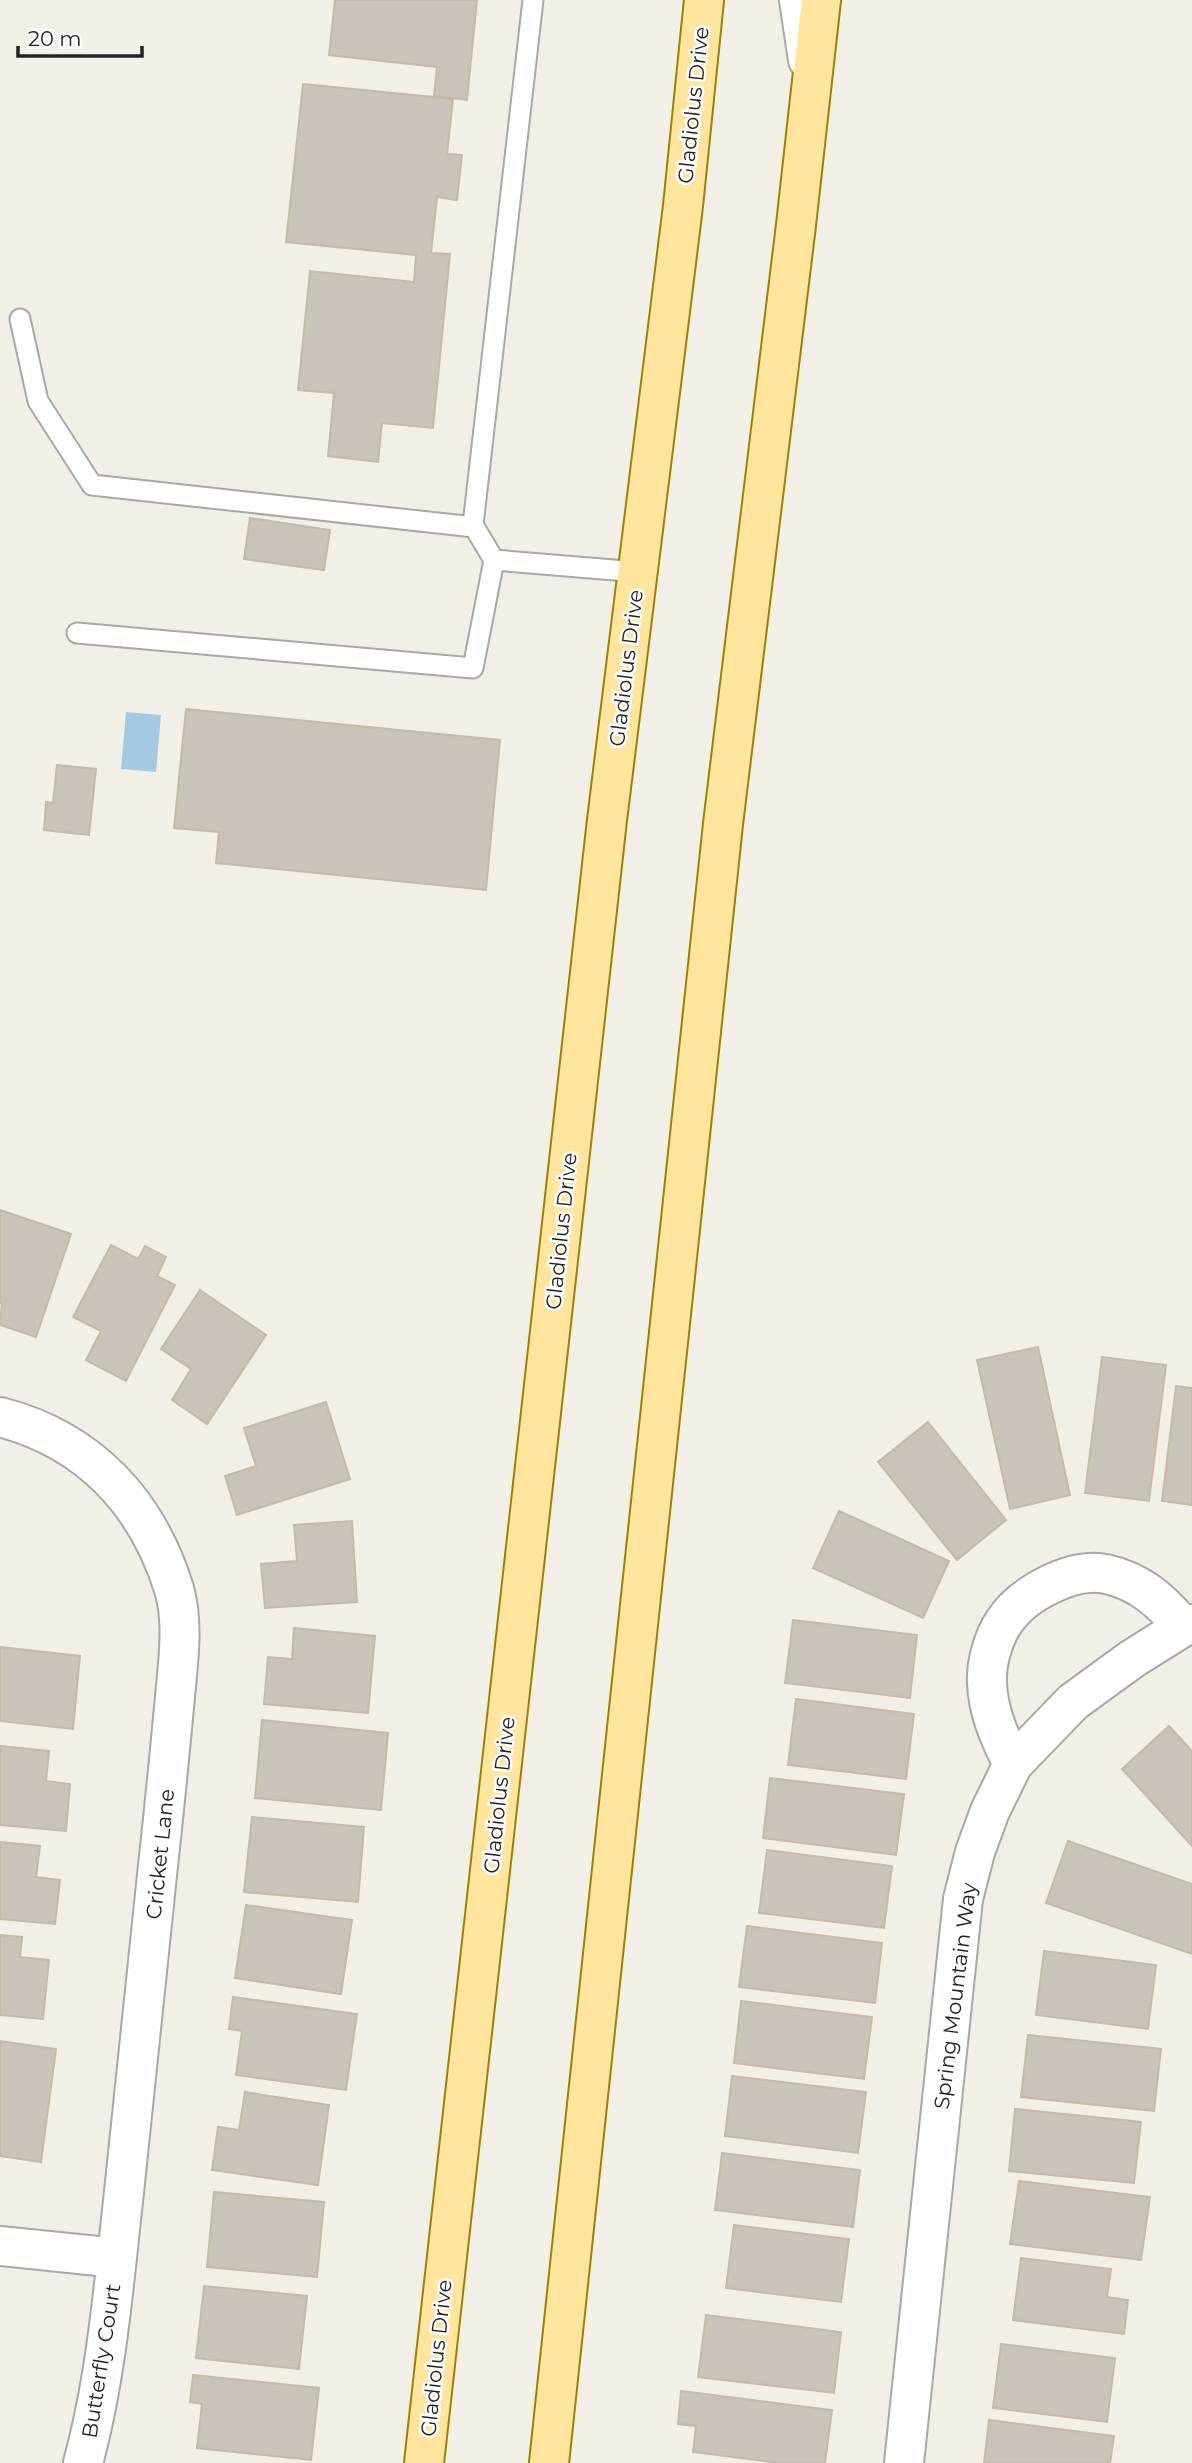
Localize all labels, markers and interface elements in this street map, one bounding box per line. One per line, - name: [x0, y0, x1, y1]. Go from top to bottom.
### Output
- scale bar: [18, 14, 142, 58]
- street label: Gladiolus Drive: [672, 25, 714, 185]
- text: 20 m: [28, 26, 82, 51]
- street label: Gladiolus Drive: [604, 588, 648, 748]
- street label: Gladiolus Drive: [540, 1151, 582, 1311]
- street label: Gladiolus Drive: [478, 1715, 520, 1875]
- street label: Cricket Lane: [141, 1788, 179, 1920]
- street label: Spring Mountain Way: [929, 1881, 981, 2111]
- street label: Gladiolus Drive: [415, 2278, 457, 2438]
- street label: Butterfly Court: [76, 2282, 126, 2440]

